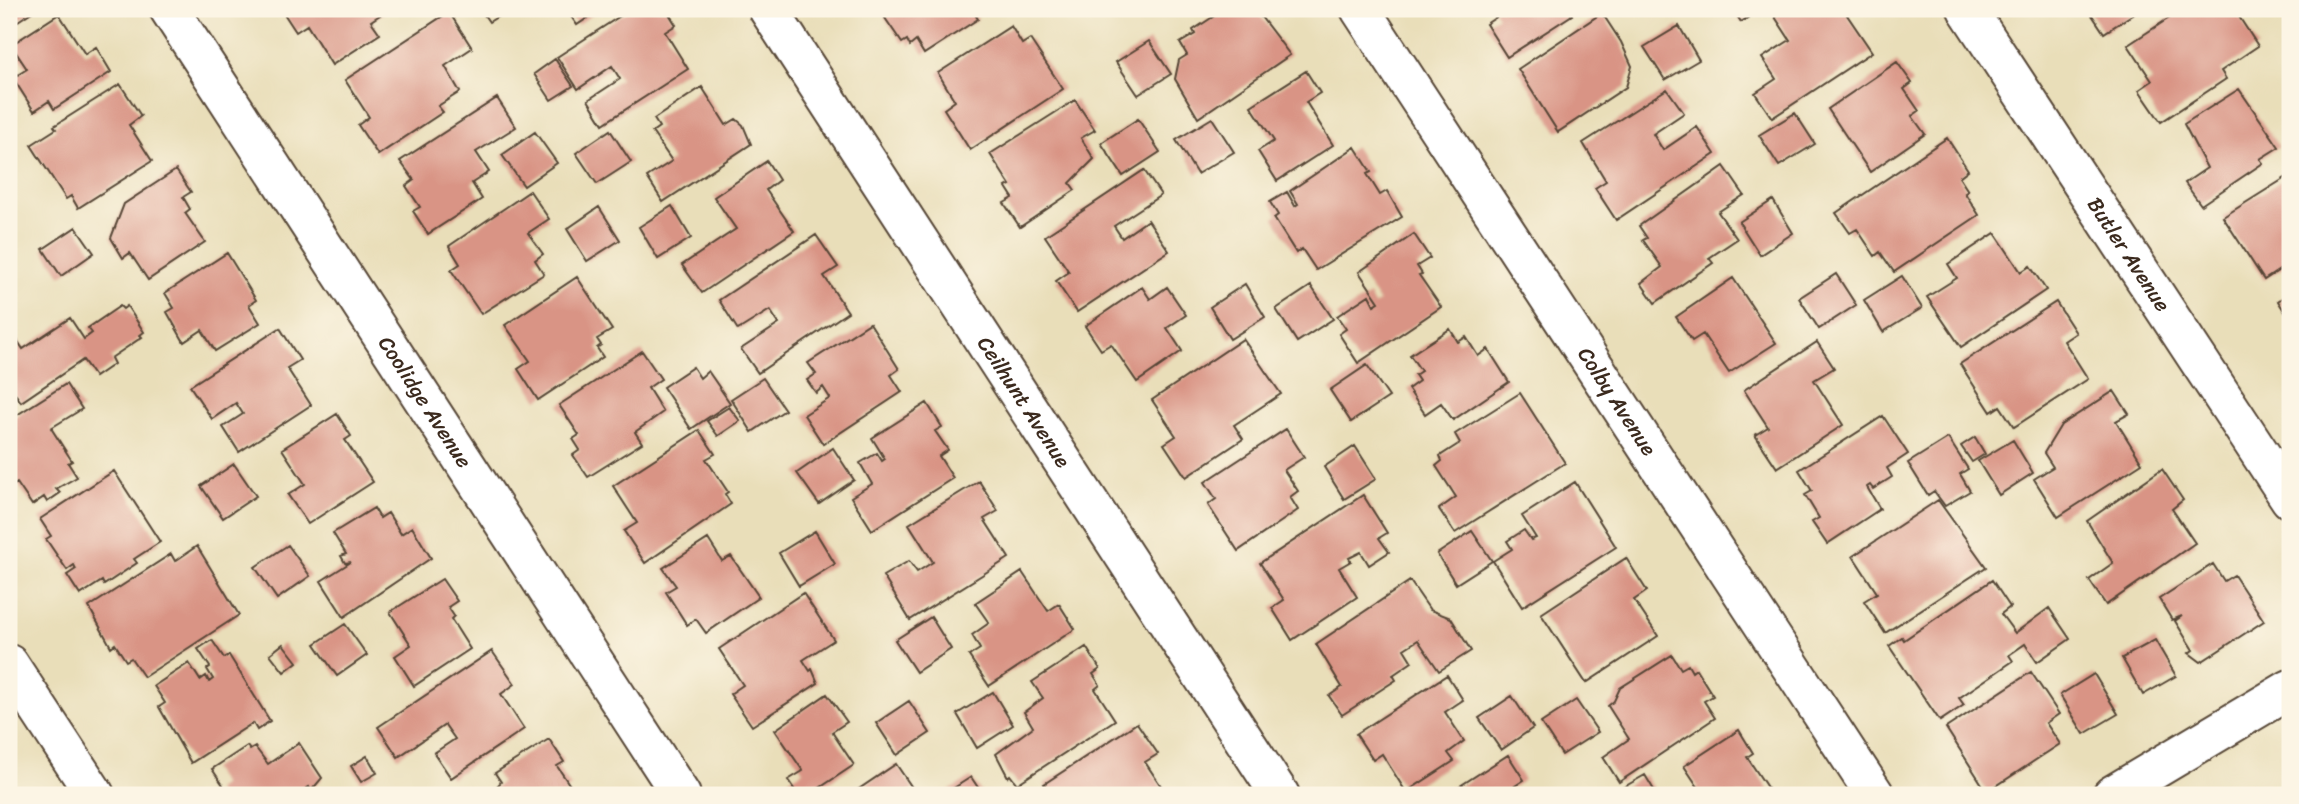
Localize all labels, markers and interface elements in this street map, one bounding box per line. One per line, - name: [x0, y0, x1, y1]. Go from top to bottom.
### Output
- street label: Butler Avenue: [2077, 189, 2181, 320]
- street label: Coolidge Avenue: [368, 328, 482, 476]
- street label: Ceilhunt Avenue: [967, 328, 1081, 476]
- street label: Colby Avenue: [1567, 339, 1667, 464]

